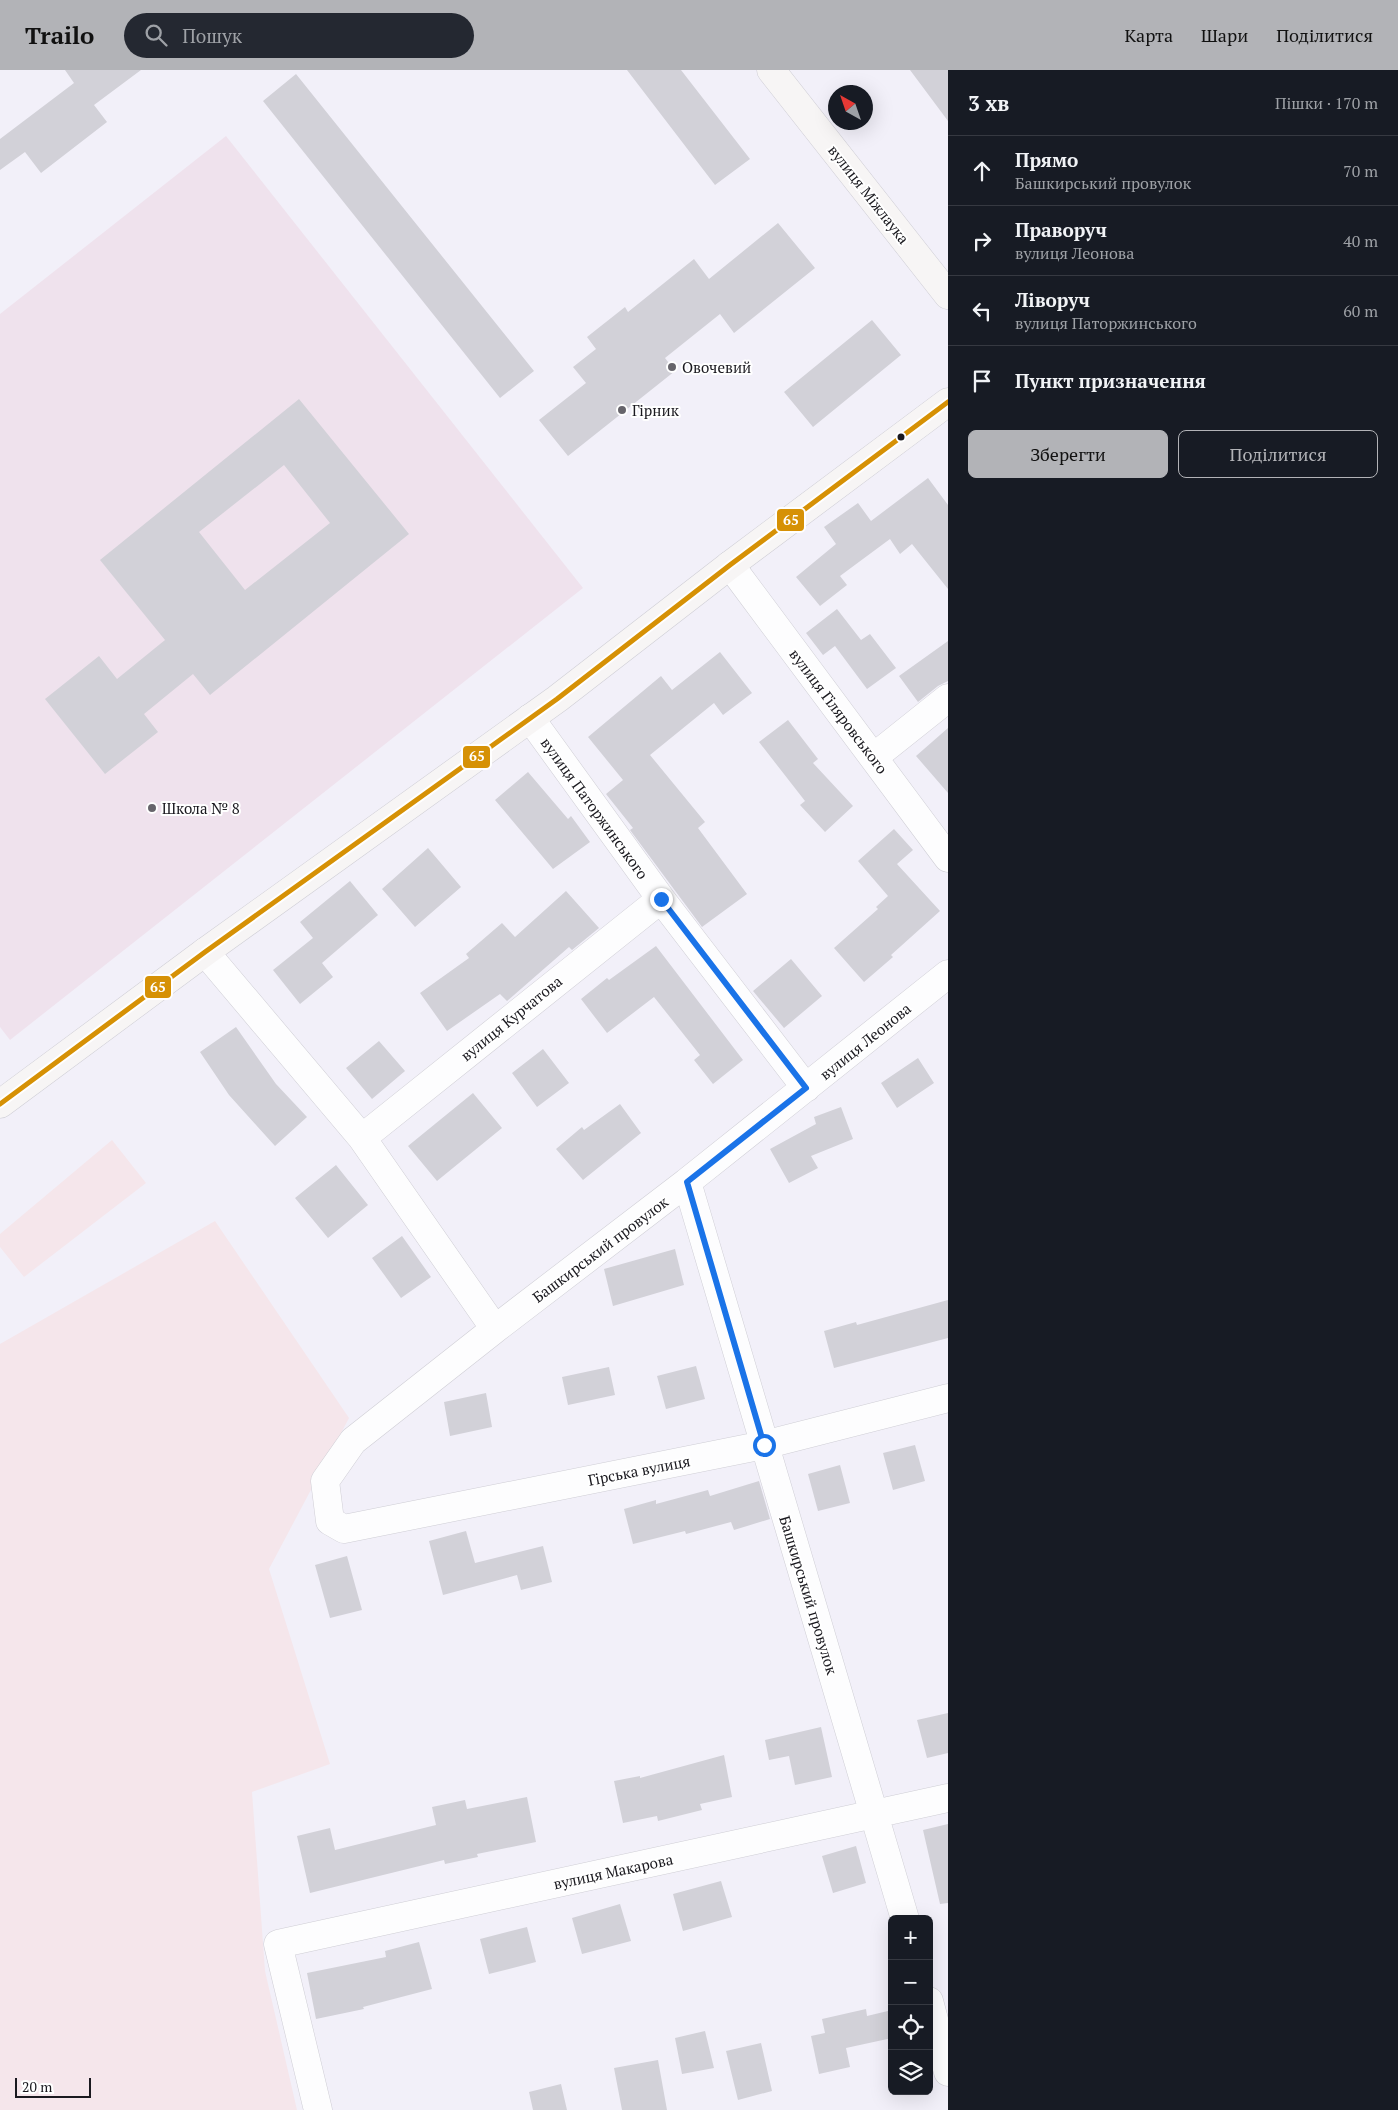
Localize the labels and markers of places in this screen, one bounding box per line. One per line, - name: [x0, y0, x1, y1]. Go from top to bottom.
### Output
- place label: Овочевий: [682, 357, 751, 377]
- marker: Овочевий: [666, 361, 678, 373]
- place label: Гірник: [632, 400, 680, 420]
- marker: Гірник: [616, 404, 628, 416]
- unlabelled marker: [896, 432, 906, 442]
- place label: Школа № 8: [162, 798, 240, 818]
- marker: Школа № 8: [146, 802, 158, 814]

